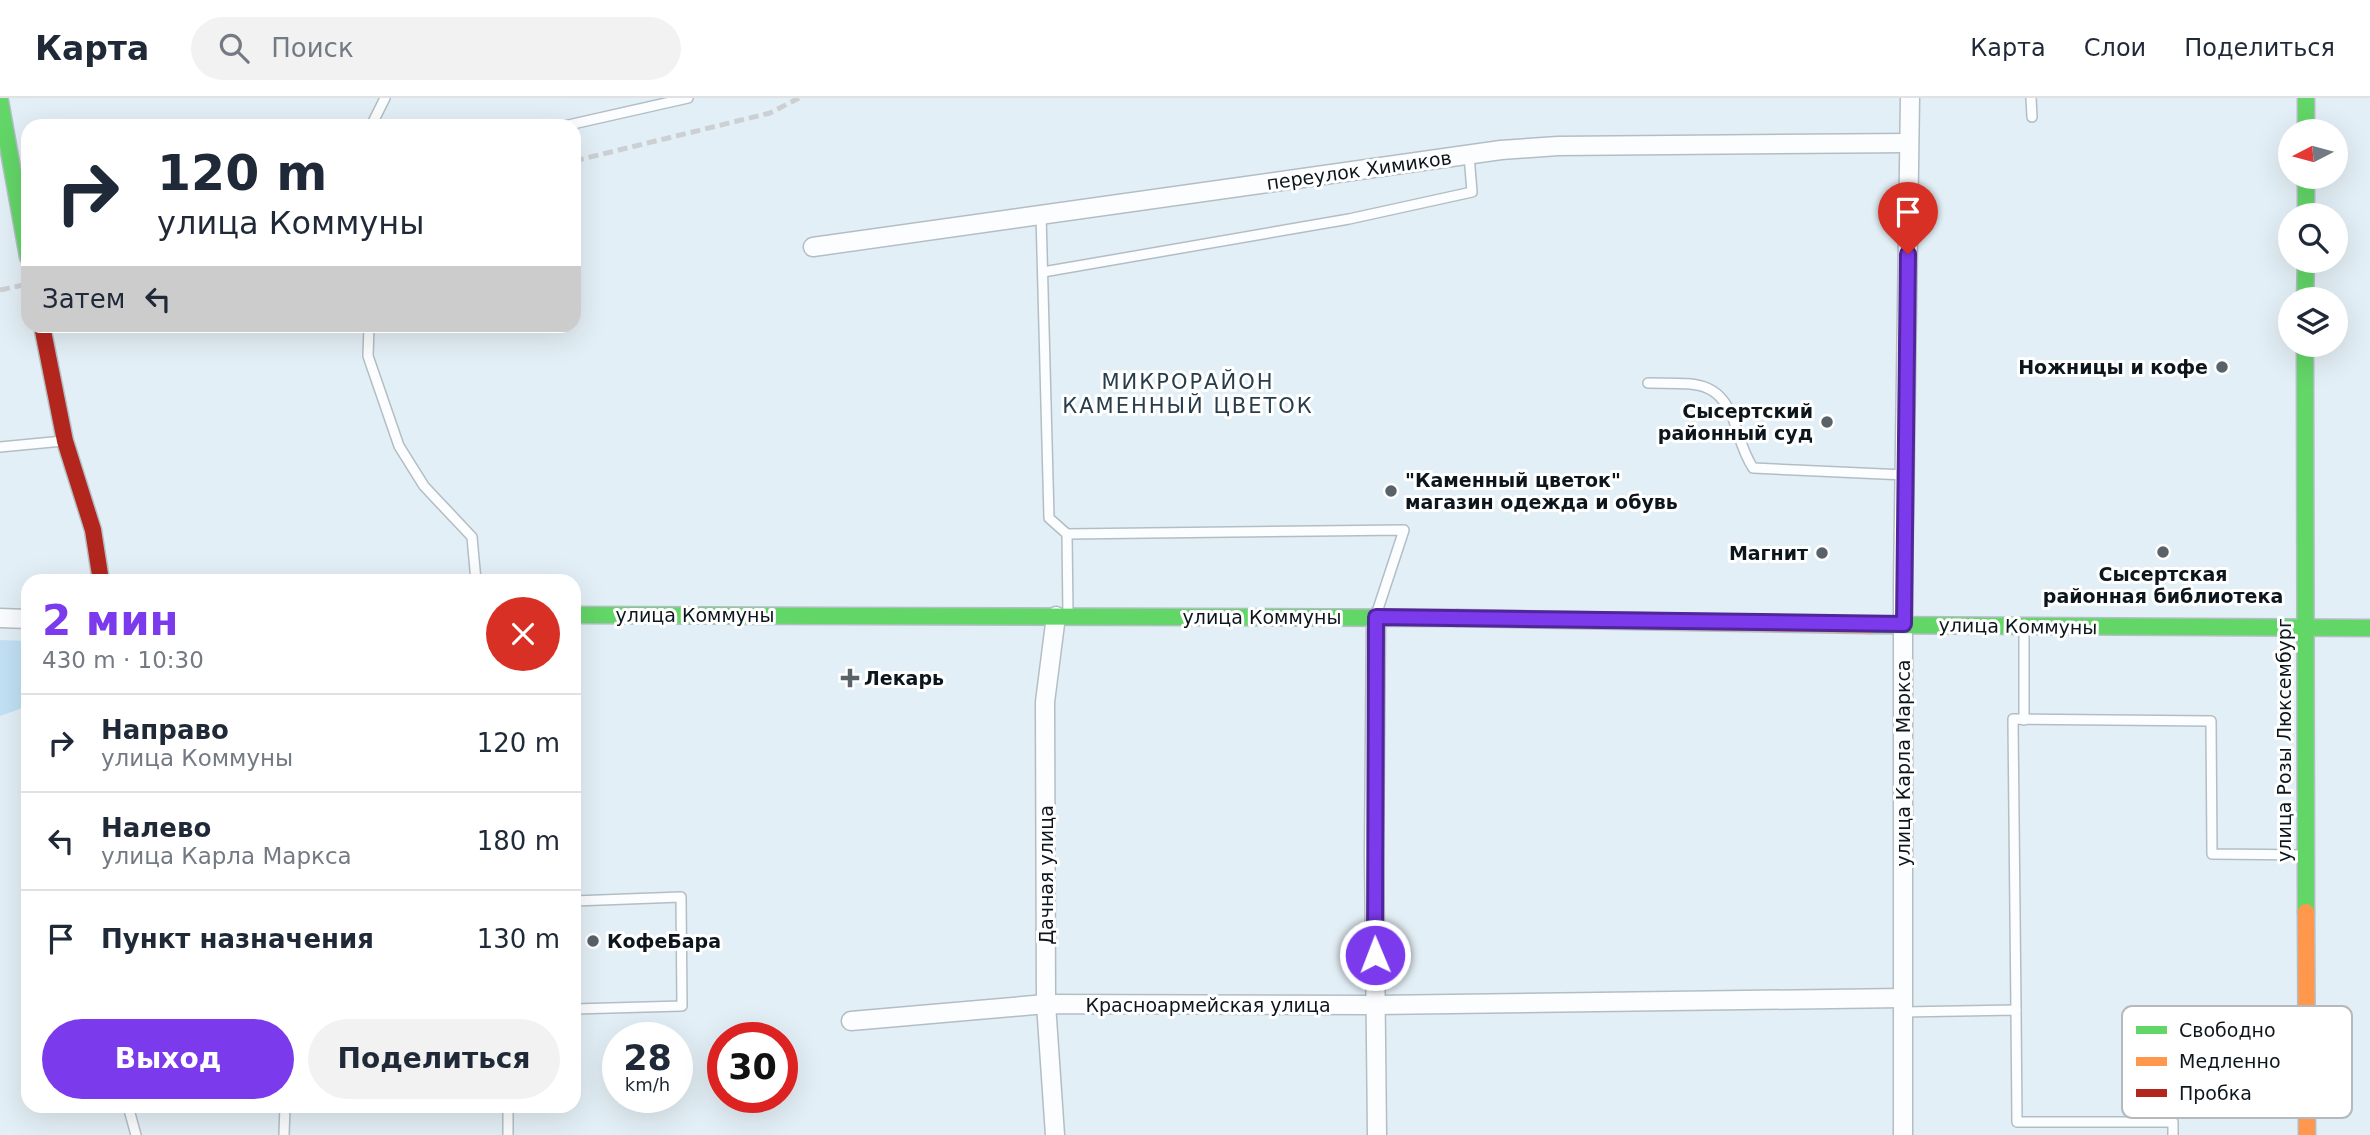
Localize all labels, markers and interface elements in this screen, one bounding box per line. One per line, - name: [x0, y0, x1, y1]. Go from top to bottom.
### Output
- search box: [191, 17, 681, 80]
- text: Карта: [35, 29, 149, 68]
- icon: search: [215, 29, 253, 67]
- text: Поиск: [271, 33, 354, 63]
- text: Карта: [1970, 34, 2046, 62]
- text: Слои: [2084, 34, 2146, 62]
- text: Поделиться: [2184, 34, 2335, 62]
- north arrow: [2278, 119, 2348, 189]
- map controls: [2278, 119, 2348, 357]
- text: 120 m: [157, 145, 327, 202]
- street label: переулок Химиков: [1265, 146, 1453, 194]
- icon: right: [42, 147, 133, 238]
- pin: [1878, 182, 1938, 254]
- icon: arrive: [1889, 193, 1927, 231]
- button: search: [2278, 203, 2348, 273]
- text: улица Коммуны: [157, 204, 424, 242]
- icon: left: [139, 280, 177, 318]
- text: Затем: [42, 284, 125, 314]
- button: layers: [2278, 287, 2348, 357]
- place label: Ножницы и кофе: [2018, 356, 2208, 378]
- marker: Ножницы и кофе: [2214, 359, 2230, 375]
- district label: МИКРОРАЙОН КАМЕННЫЙ ЦВЕТОК: [1062, 369, 1314, 418]
- place label: Сысертский районный суд: [1658, 400, 1813, 444]
- marker: Сысертский районный суд: [1819, 414, 1835, 430]
- place label: "Каменный цветок" магазин одежда и обувь: [1405, 469, 1678, 513]
- marker: "Каменный цветок" магазин одежда и обувь: [1383, 483, 1399, 499]
- place label: Магнит: [1729, 542, 1808, 564]
- marker: Сысертская районная библиотека: [2155, 544, 2171, 560]
- marker: Магнит: [1814, 545, 1830, 561]
- place label: Сысертская районная библиотека: [2043, 563, 2283, 607]
- text: 2 мин: [42, 596, 179, 645]
- button: close: [486, 597, 560, 671]
- street label: улица Коммуны: [616, 604, 774, 626]
- street label: улица Коммуны: [1183, 606, 1341, 628]
- street label: улица Коммуны: [1938, 614, 2098, 638]
- street label: улица Розы Люксембург: [2273, 618, 2295, 862]
- text: 430 m · 10:30: [42, 647, 204, 673]
- street label: улица Карла Маркса: [1892, 659, 1914, 867]
- place label: Лекарь: [864, 667, 944, 689]
- marker: Лекарь: [842, 670, 858, 686]
- text: Направо: [101, 715, 229, 745]
- icon: right: [42, 724, 80, 762]
- text: 120 m: [477, 728, 560, 758]
- text: улица Коммуны: [101, 745, 293, 771]
- street label: Дачная улица: [1035, 805, 1057, 945]
- text: Налево: [101, 813, 211, 843]
- icon: left: [42, 822, 80, 860]
- text: 180 m: [477, 826, 560, 856]
- text: улица Карла Маркса: [101, 843, 352, 869]
- position arrow: [1338, 918, 1412, 992]
- icon: arrive: [42, 920, 80, 958]
- text: Пункт назначения: [101, 924, 374, 954]
- text: 130 m: [477, 924, 560, 954]
- place label: КофеБара: [607, 930, 721, 952]
- marker: КофеБара: [585, 933, 601, 949]
- street label: Красноармейская улица: [1085, 994, 1331, 1016]
- legend: [2122, 1006, 2352, 1118]
- button: Выход: [42, 1019, 294, 1099]
- button: Поделиться: [308, 1019, 560, 1099]
- text: Свободно: [2179, 1019, 2276, 1041]
- speed limit sign: 30: [707, 1022, 798, 1113]
- text: 28: [623, 1038, 672, 1078]
- text: Медленно: [2179, 1050, 2281, 1072]
- text: km/h: [625, 1074, 670, 1095]
- text: Пробка: [2179, 1082, 2252, 1104]

